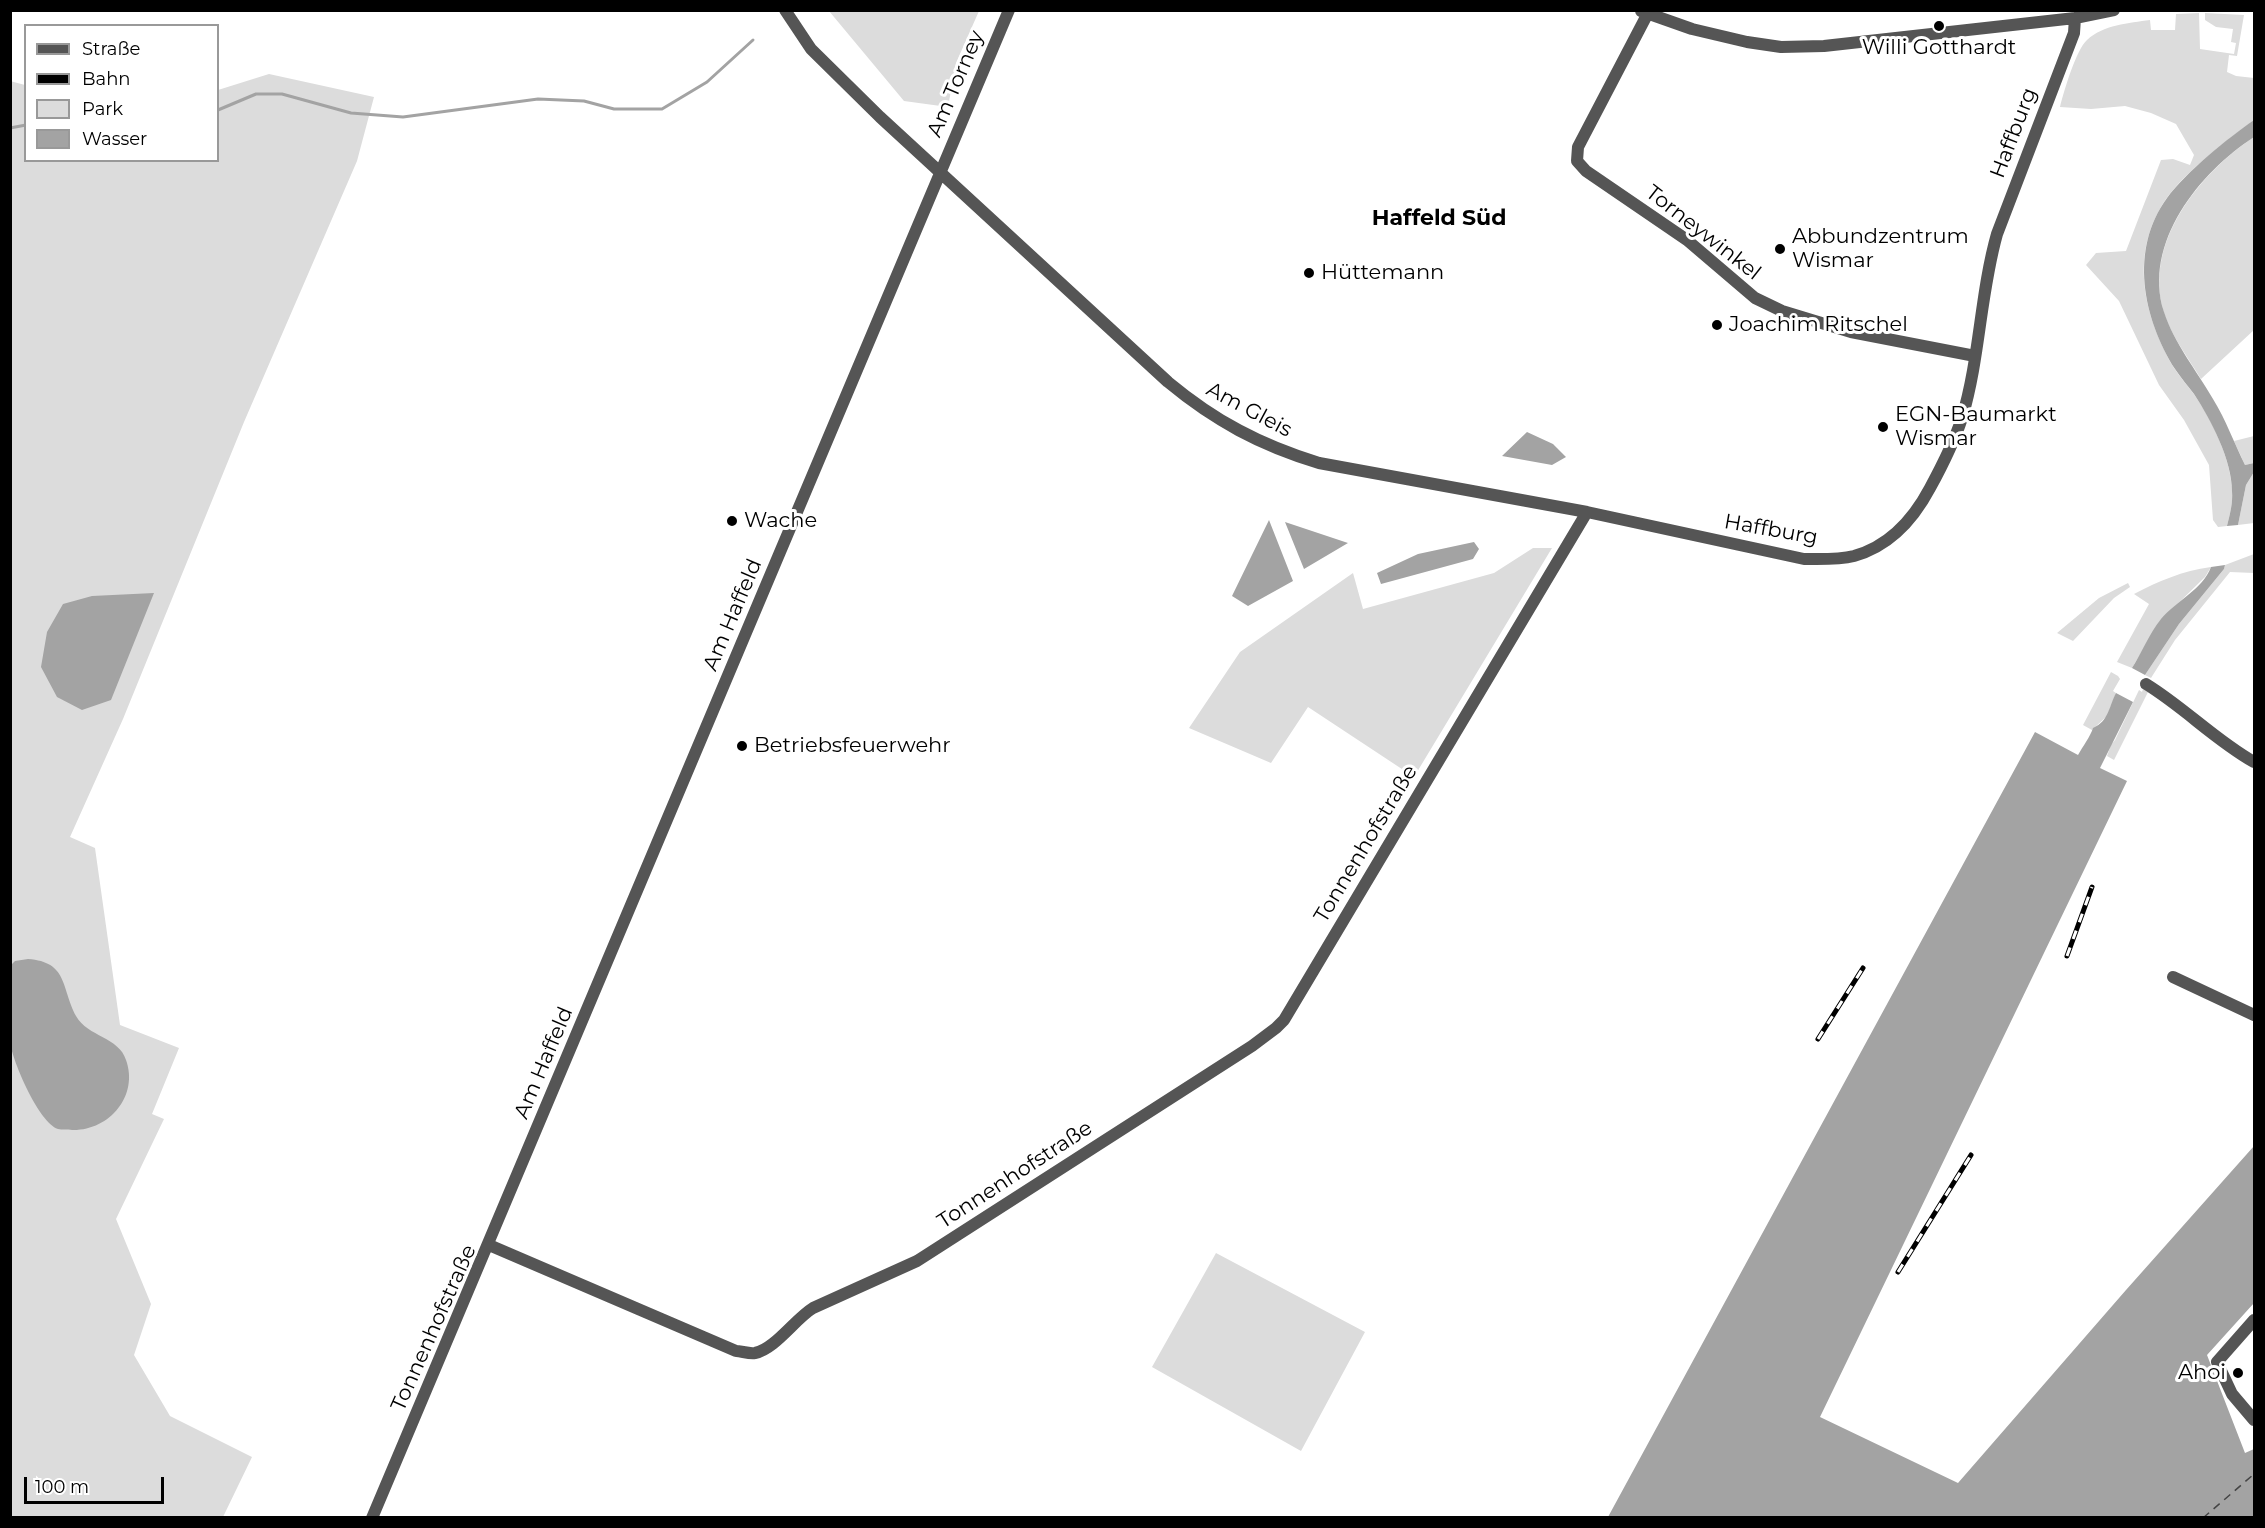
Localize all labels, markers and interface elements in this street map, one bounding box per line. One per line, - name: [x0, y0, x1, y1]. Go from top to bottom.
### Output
- marker: Willi Gotthardt: [1932, 19, 1946, 33]
- legend: [24, 24, 219, 162]
- street label: Am Torney: [922, 27, 990, 141]
- place label: Willi Gotthardt: [1862, 35, 2016, 61]
- text: Straße: [82, 38, 140, 60]
- text: Bahn: [82, 68, 131, 90]
- street label: Haffburg: [1985, 84, 2043, 182]
- text: Park: [82, 98, 123, 120]
- text: Wasser: [82, 128, 147, 150]
- street label: Torneywinkel: [1640, 180, 1766, 286]
- district label: Haffeld Süd: [1372, 206, 1506, 232]
- place label: Abbundzentrum Wismar: [1792, 224, 1969, 274]
- marker: Abbundzentrum Wismar: [1773, 242, 1787, 256]
- place label: Hüttemann: [1321, 260, 1444, 286]
- marker: Hüttemann: [1302, 266, 1316, 280]
- place label: Joachim Ritschel: [1729, 312, 1908, 338]
- marker: Joachim Ritschel: [1710, 318, 1724, 332]
- street label: Am Gleis: [1202, 377, 1296, 443]
- place label: EGN-Baumarkt Wismar: [1895, 402, 2057, 452]
- marker: EGN-Baumarkt Wismar: [1876, 420, 1890, 434]
- place label: Wache: [744, 508, 817, 534]
- street label: Haffburg: [1722, 509, 1820, 551]
- marker: Wache: [725, 514, 739, 528]
- street label: Am Haffeld: [698, 555, 768, 675]
- place label: Betriebsfeuerwehr: [754, 733, 951, 759]
- marker: Betriebsfeuerwehr: [735, 739, 749, 753]
- street label: Tonnenhofstraße: [1309, 761, 1423, 927]
- street label: Am Haffeld: [509, 1003, 579, 1123]
- street label: Tonnenhofstraße: [933, 1116, 1097, 1234]
- street label: Tonnenhofstraße: [386, 1241, 482, 1415]
- place label: Ahoi: [2178, 1360, 2226, 1386]
- marker: Ahoi: [2231, 1366, 2245, 1380]
- scale bar: [27, 1465, 166, 1503]
- text: 100 m: [35, 1476, 89, 1498]

